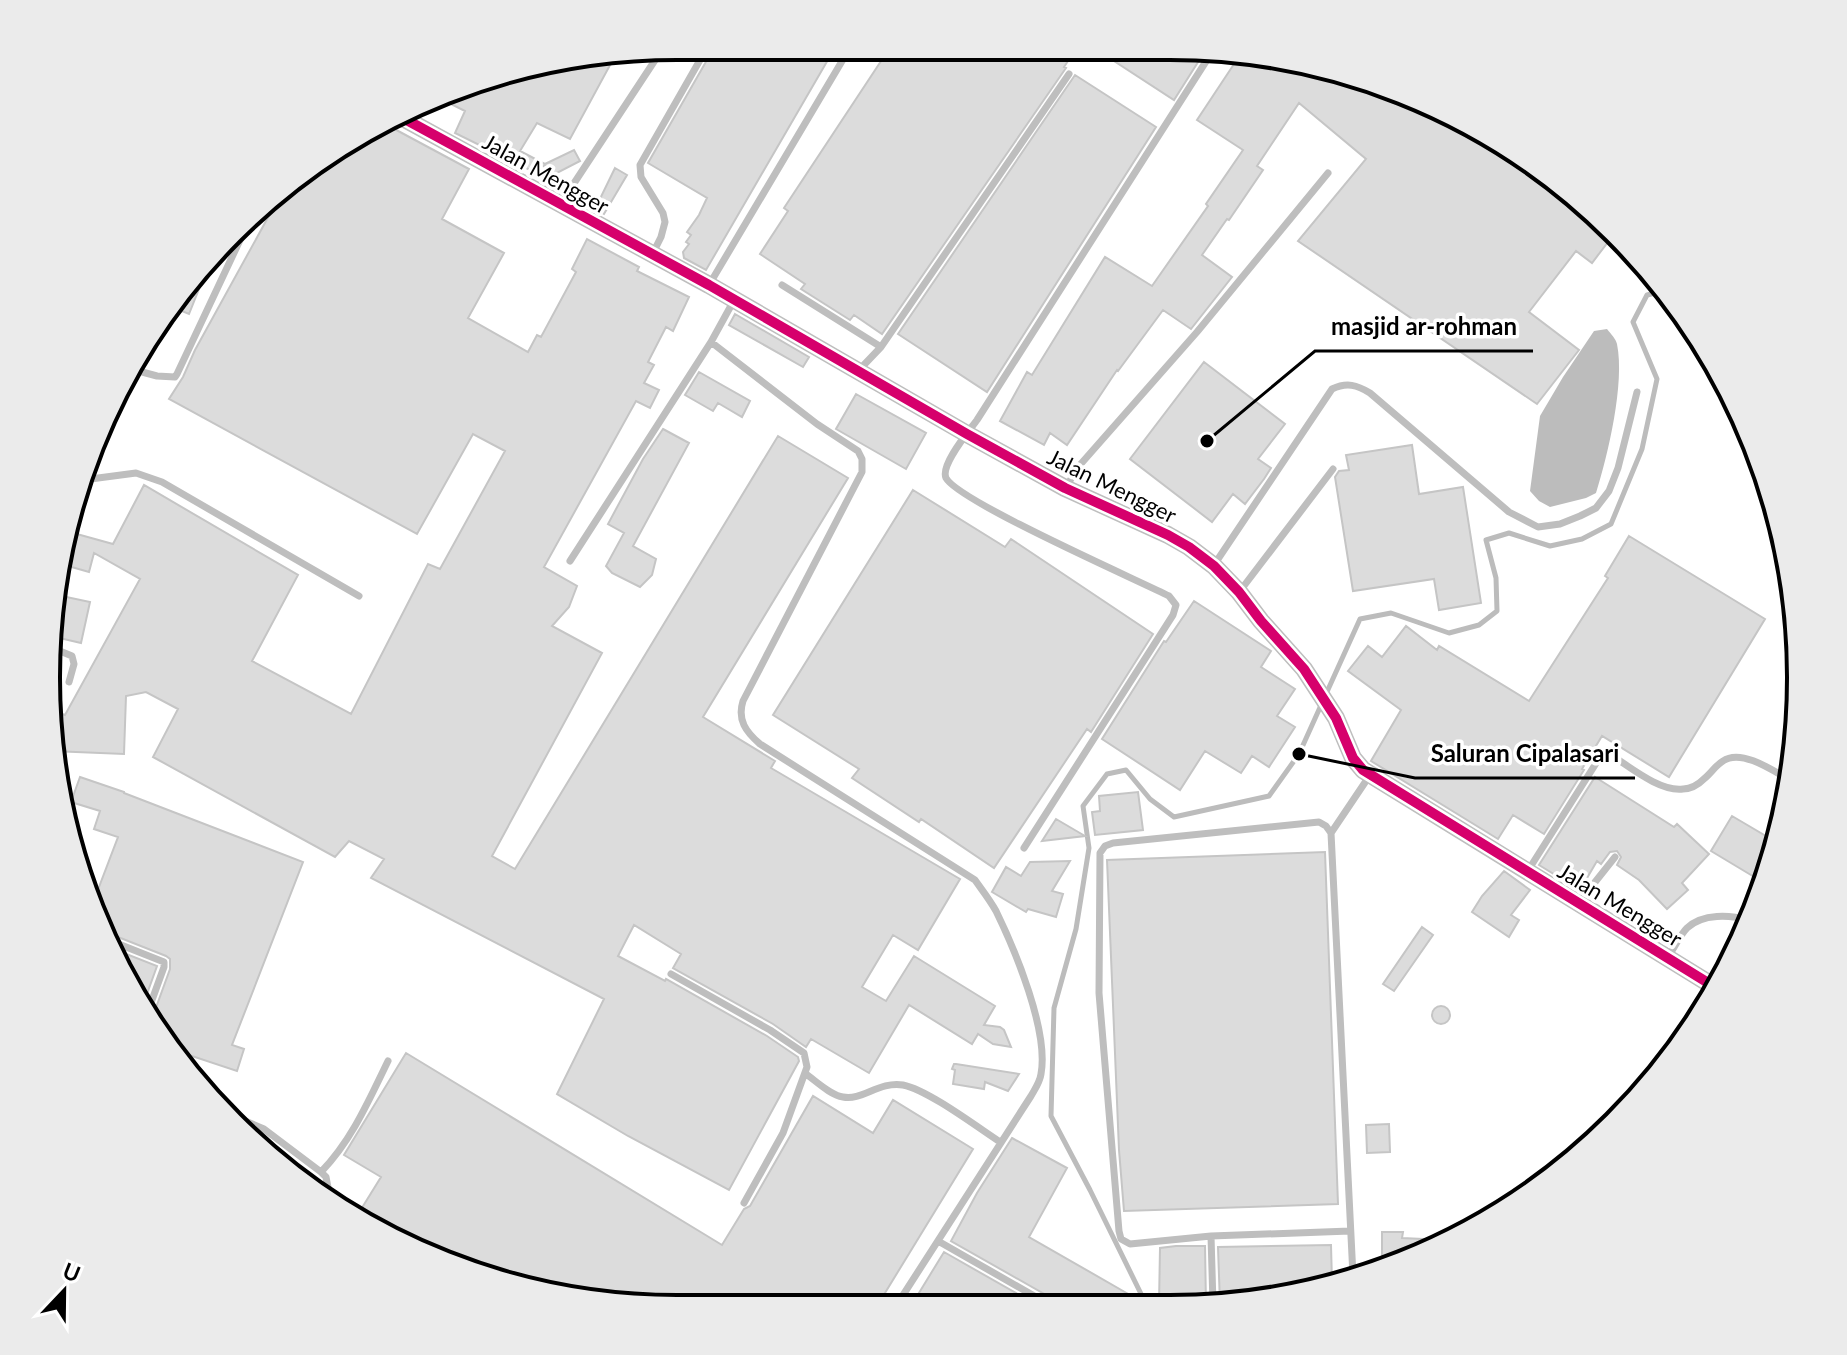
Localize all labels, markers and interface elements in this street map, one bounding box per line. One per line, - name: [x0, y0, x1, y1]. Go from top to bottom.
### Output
- street label: Jalan Mengger: [478, 128, 614, 219]
- callout: masjid ar-rohman: [1315, 303, 1533, 351]
- text: masjid ar-rohman: [1331, 311, 1517, 340]
- street label: Jalan Mengger: [1043, 443, 1181, 528]
- callout: Saluran Cipalasari: [1415, 730, 1635, 778]
- text: Saluran Cipalasari: [1431, 738, 1619, 767]
- street label: Jalan Mengger: [1553, 857, 1687, 952]
- north arrow: [24, 1251, 104, 1331]
- text: U: [59, 1256, 84, 1288]

